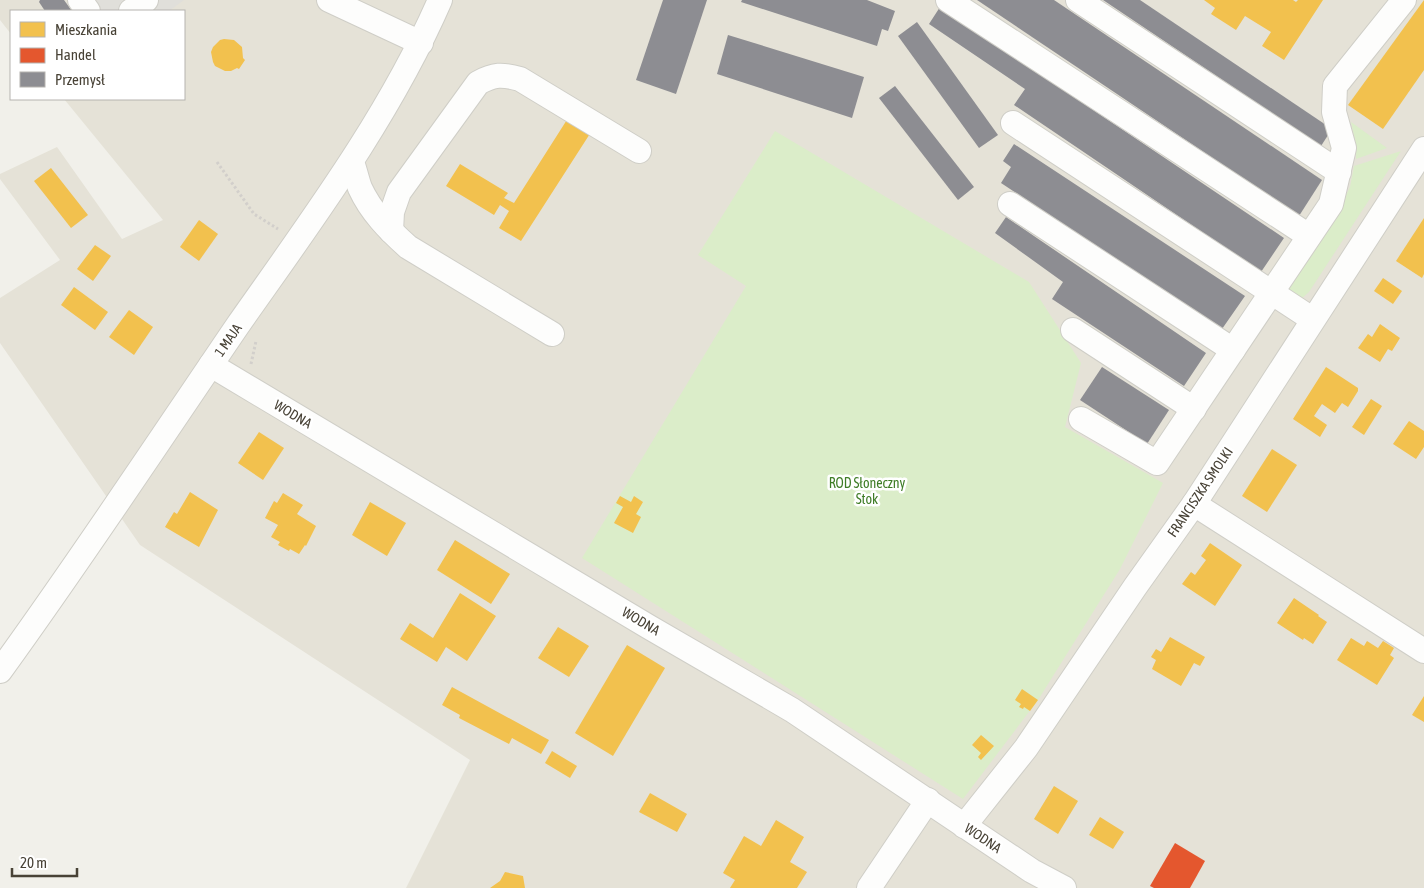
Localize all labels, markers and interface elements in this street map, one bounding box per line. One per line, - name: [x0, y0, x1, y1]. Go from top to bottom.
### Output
- legend: [10, 10, 185, 100]
- text: Mieszkania: [55, 21, 117, 38]
- text: Handel: [55, 46, 96, 63]
- text: Przemysł: [55, 71, 105, 88]
- street label: 1 MAJA: [211, 321, 245, 359]
- street label: WODNA: [271, 397, 315, 432]
- street label: FRANCISZKA SMOLKI: [1164, 444, 1236, 540]
- park label: ROD Słoneczny Stok: [829, 475, 906, 507]
- street label: WODNA: [619, 604, 663, 639]
- street label: WODNA: [961, 820, 1005, 856]
- scale bar: [12, 846, 78, 878]
- text: 20 m: [20, 854, 47, 871]

